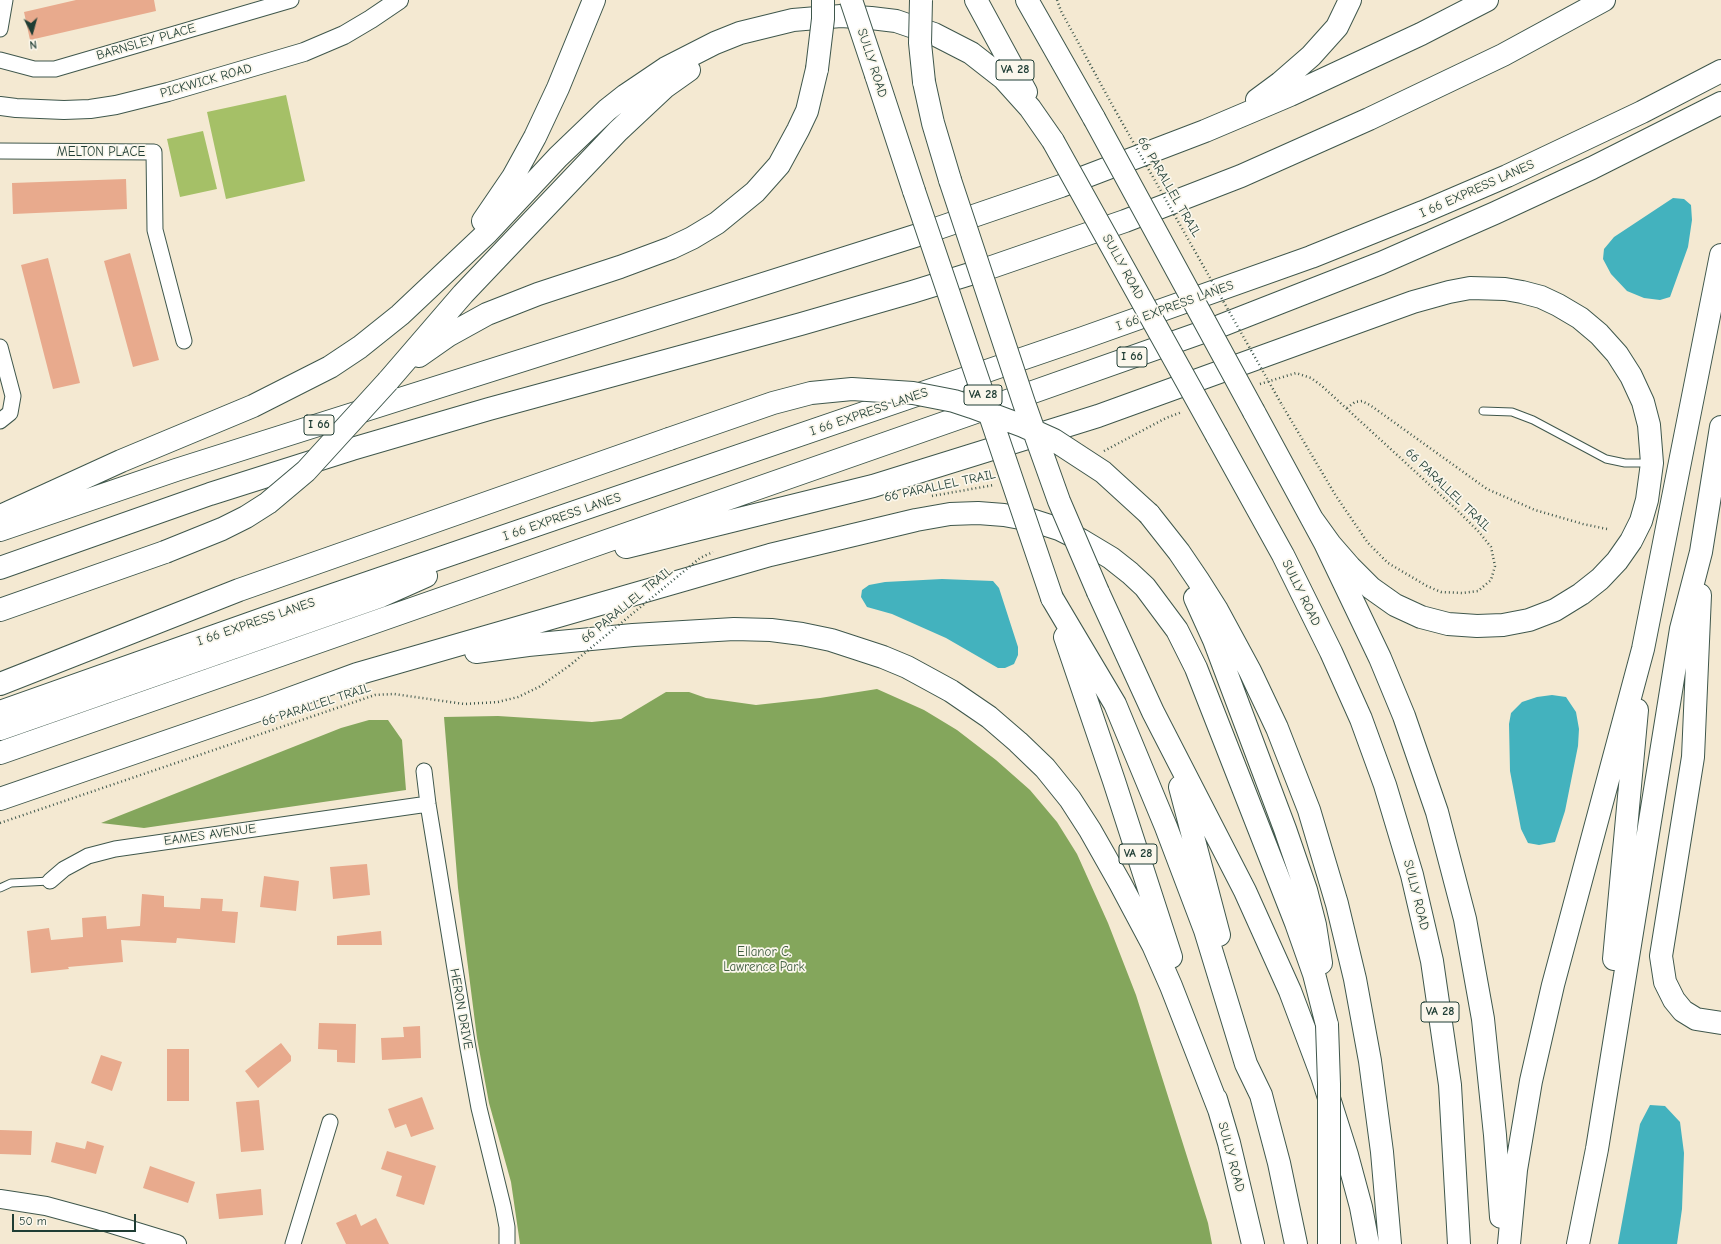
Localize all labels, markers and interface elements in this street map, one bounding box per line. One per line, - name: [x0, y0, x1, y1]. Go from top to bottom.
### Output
- north arrow: [12, 12, 52, 52]
- street label: BARNSLEY PLACE: [95, 20, 197, 64]
- street label: SULLY ROAD: [853, 26, 891, 100]
- text: N: [29, 38, 38, 51]
- street label: PICKWICK ROAD: [158, 60, 254, 102]
- road number: VA 28: [996, 60, 1034, 80]
- street label: 66 PARALLEL TRAIL: [1134, 134, 1204, 240]
- street label: MELTON PLACE: [57, 144, 145, 160]
- street label: I 66 EXPRESS LANES: [1417, 157, 1537, 221]
- street label: SULLY ROAD: [1099, 232, 1147, 302]
- street label: I 66 EXPRESS LANES: [1114, 277, 1236, 335]
- road number: I 66: [1117, 347, 1147, 367]
- street label: I 66 EXPRESS LANES: [808, 384, 930, 440]
- road number: VA 28: [964, 385, 1002, 405]
- road number: I 66: [304, 415, 334, 435]
- street label: 66 PARALLEL TRAIL: [1402, 445, 1494, 535]
- street label: 66 PARALLEL TRAIL: [883, 467, 997, 505]
- street label: I 66 EXPRESS LANES: [501, 489, 623, 545]
- street label: SULLY ROAD: [1278, 557, 1324, 629]
- street label: 66 PARALLEL TRAIL: [578, 563, 676, 647]
- street label: I 66 EXPRESS LANES: [195, 594, 317, 650]
- street label: 66 PARALLEL TRAIL: [260, 680, 372, 730]
- street label: EAMES AVENUE: [163, 821, 257, 849]
- road number: VA 28: [1119, 844, 1157, 864]
- street label: SULLY ROAD: [1400, 858, 1432, 932]
- park label: Ellanor C. Lawrence Park: [723, 944, 805, 975]
- street label: HERON DRIVE: [446, 967, 476, 1051]
- road number: VA 28: [1421, 1002, 1459, 1022]
- street label: SULLY ROAD: [1214, 1120, 1248, 1194]
- scale bar: [14, 1206, 138, 1232]
- text: 50 m: [19, 1214, 47, 1228]

